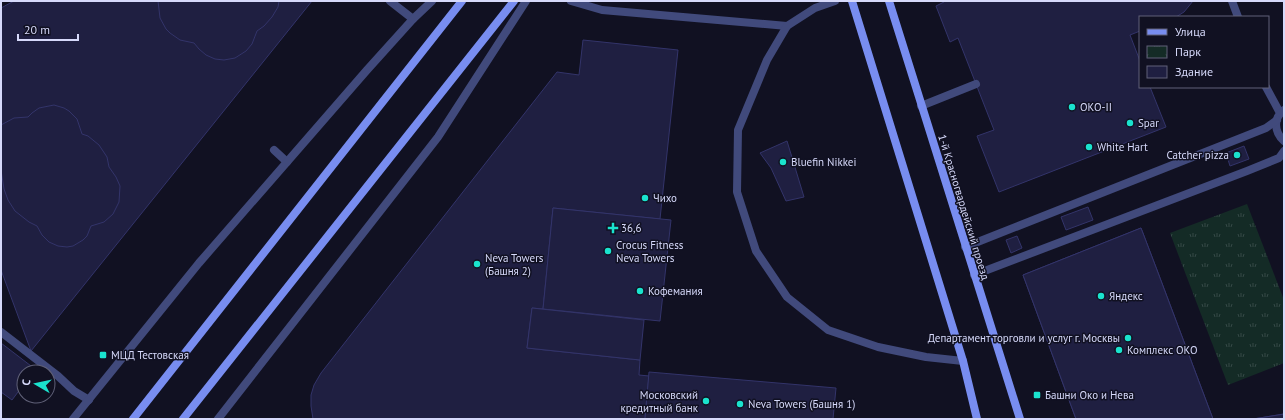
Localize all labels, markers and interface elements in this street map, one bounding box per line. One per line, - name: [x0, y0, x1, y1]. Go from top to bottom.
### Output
- scale bar: [18, 16, 78, 42]
- legend: [1139, 16, 1269, 88]
- text: 20 m: [24, 22, 50, 37]
- text: Улица: [1175, 24, 1206, 39]
- text: Парк: [1175, 44, 1201, 59]
- text: Здание: [1175, 64, 1213, 79]
- place label: ОКО-II: [1080, 100, 1112, 114]
- marker: ОКО-II: [1067, 102, 1077, 112]
- place label: Spar: [1138, 116, 1159, 130]
- marker: Spar: [1125, 118, 1135, 128]
- street label: 1-й Красногвардейский проезд: [935, 132, 993, 282]
- place label: White Hart: [1097, 140, 1148, 154]
- marker: White Hart: [1084, 142, 1094, 152]
- place label: Catcher pizza: [1166, 148, 1229, 162]
- marker: Catcher pizza: [1232, 150, 1242, 160]
- place label: Bluefin Nikkei: [791, 155, 856, 169]
- marker: Bluefin Nikkei: [778, 157, 788, 167]
- place label: Чихо: [653, 191, 677, 205]
- marker: Чихо: [640, 193, 650, 203]
- place label: 36,6: [621, 221, 641, 235]
- marker: 36,6: [608, 223, 618, 233]
- place label: Crocus Fitness Neva Towers: [616, 238, 684, 265]
- marker: Crocus Fitness Neva Towers: [603, 246, 613, 256]
- place label: Neva Towers (Башня 2): [485, 251, 544, 278]
- marker: Neva Towers (Башня 2): [472, 259, 482, 269]
- place label: Кофемания: [648, 284, 703, 298]
- marker: Кофемания: [635, 286, 645, 296]
- place label: Яндекс: [1109, 289, 1143, 303]
- marker: Яндекс: [1096, 291, 1106, 301]
- place label: Департамент торговли и услуг г. Москвы: [928, 331, 1120, 345]
- marker: Департамент торговли и услуг г. Москвы: [1123, 333, 1133, 343]
- place label: Комплекс ОКО: [1127, 343, 1198, 357]
- marker: Комплекс ОКО: [1114, 345, 1124, 355]
- place label: МЦД Тестовская: [111, 348, 189, 362]
- marker: МЦД Тестовская: [98, 350, 108, 360]
- north arrow: [16, 364, 56, 404]
- text: С: [19, 378, 34, 387]
- place label: Московский кредитный банк: [620, 388, 699, 415]
- place label: Башни Око и Нева: [1045, 388, 1134, 402]
- marker: Башни Око и Нева: [1032, 390, 1042, 400]
- marker: Московский кредитный банк: [701, 396, 711, 406]
- place label: Neva Towers (Башня 1): [748, 397, 855, 411]
- marker: Neva Towers (Башня 1): [735, 399, 745, 409]

